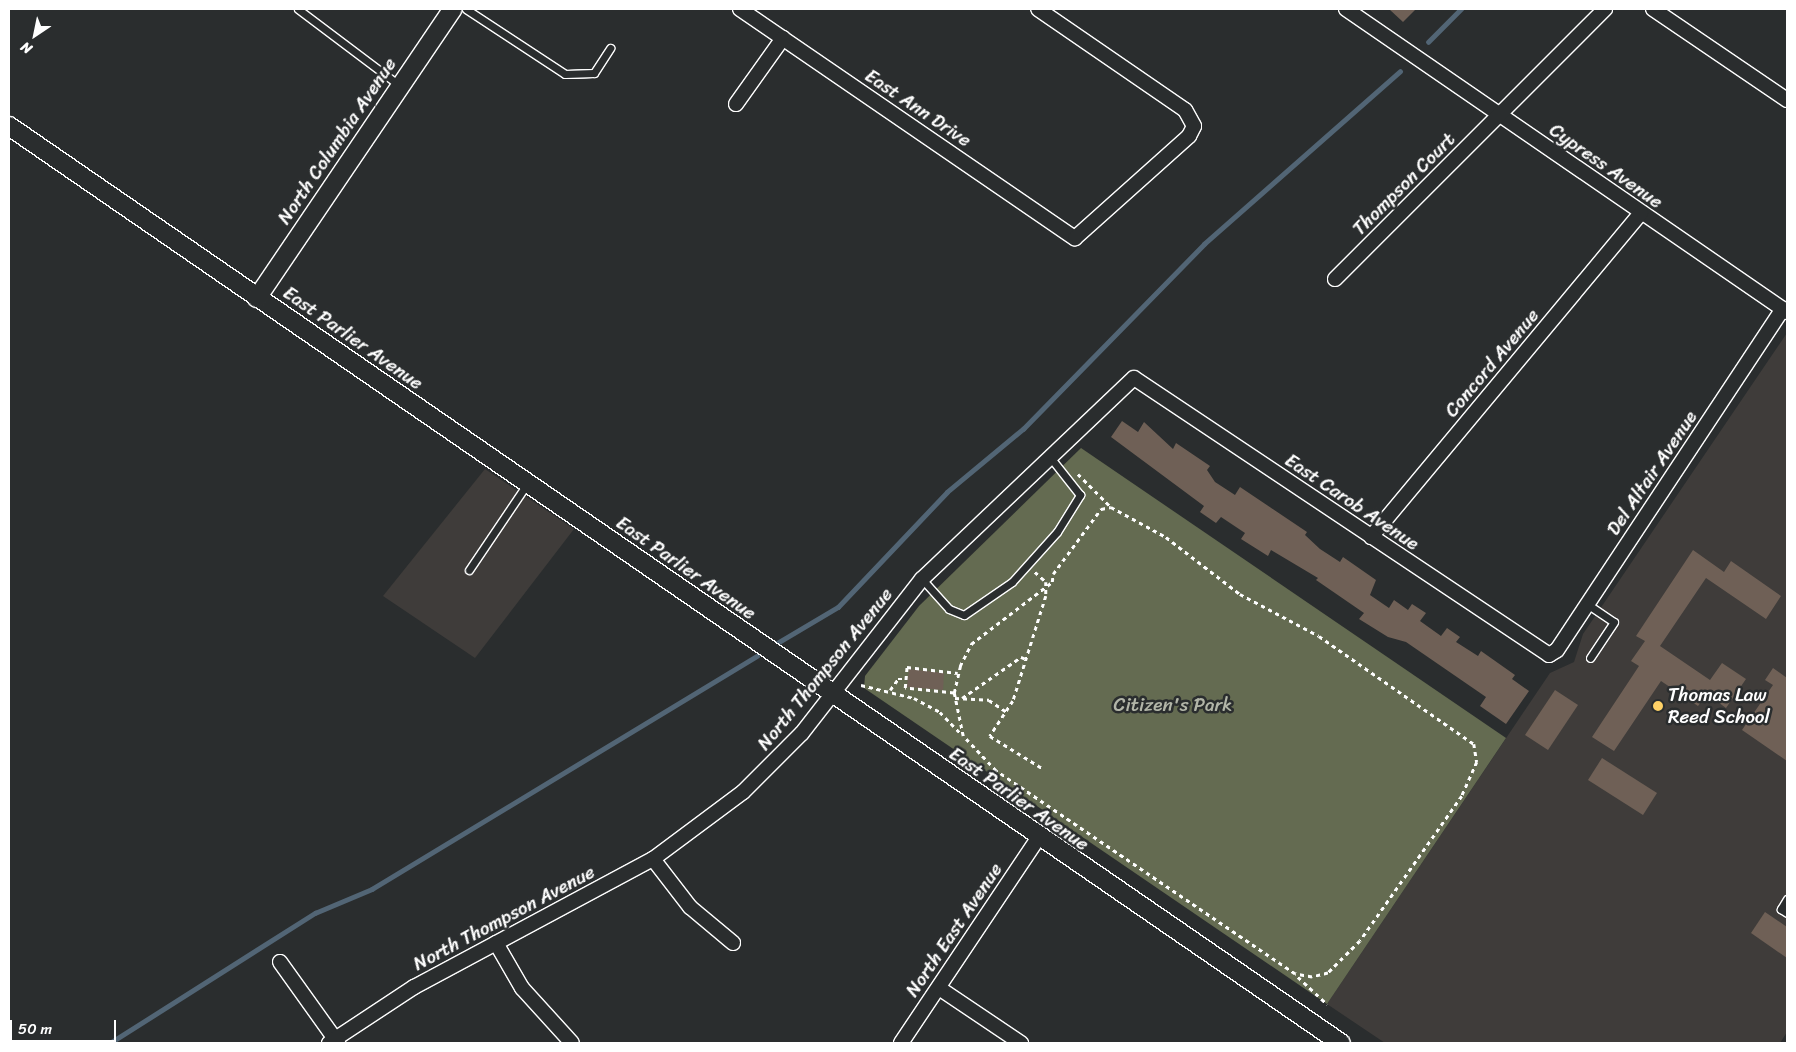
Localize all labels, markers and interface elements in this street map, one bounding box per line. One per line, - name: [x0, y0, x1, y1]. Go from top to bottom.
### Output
- north arrow: [10, 10, 60, 60]
- text: N: [15, 35, 37, 61]
- street label: North Columbia Avenue: [273, 53, 401, 229]
- street label: East Ann Drive: [861, 64, 975, 152]
- street label: Cypress Avenue: [1545, 119, 1667, 213]
- street label: Thompson Court: [1348, 128, 1460, 240]
- street label: East Parlier Avenue: [279, 282, 427, 394]
- street label: Concord Avenue: [1440, 304, 1544, 422]
- street label: Del Altair Avenue: [1602, 406, 1702, 540]
- street label: East Carob Avenue: [1281, 449, 1423, 555]
- street label: East Parlier Avenue: [612, 512, 760, 624]
- street label: North Thompson Avenue: [752, 583, 898, 755]
- place label: Thomas Law Reed School: [1668, 684, 1770, 728]
- park label: Citizen's Park: [1114, 694, 1232, 716]
- marker: Thomas Law Reed School: [1652, 700, 1664, 712]
- street label: East Parlier Avenue: [945, 743, 1093, 855]
- street label: North East Avenue: [901, 859, 1007, 1001]
- street label: North Thompson Avenue: [409, 860, 599, 976]
- scale bar: [12, 1010, 119, 1042]
- text: 50 m: [18, 1016, 52, 1042]

